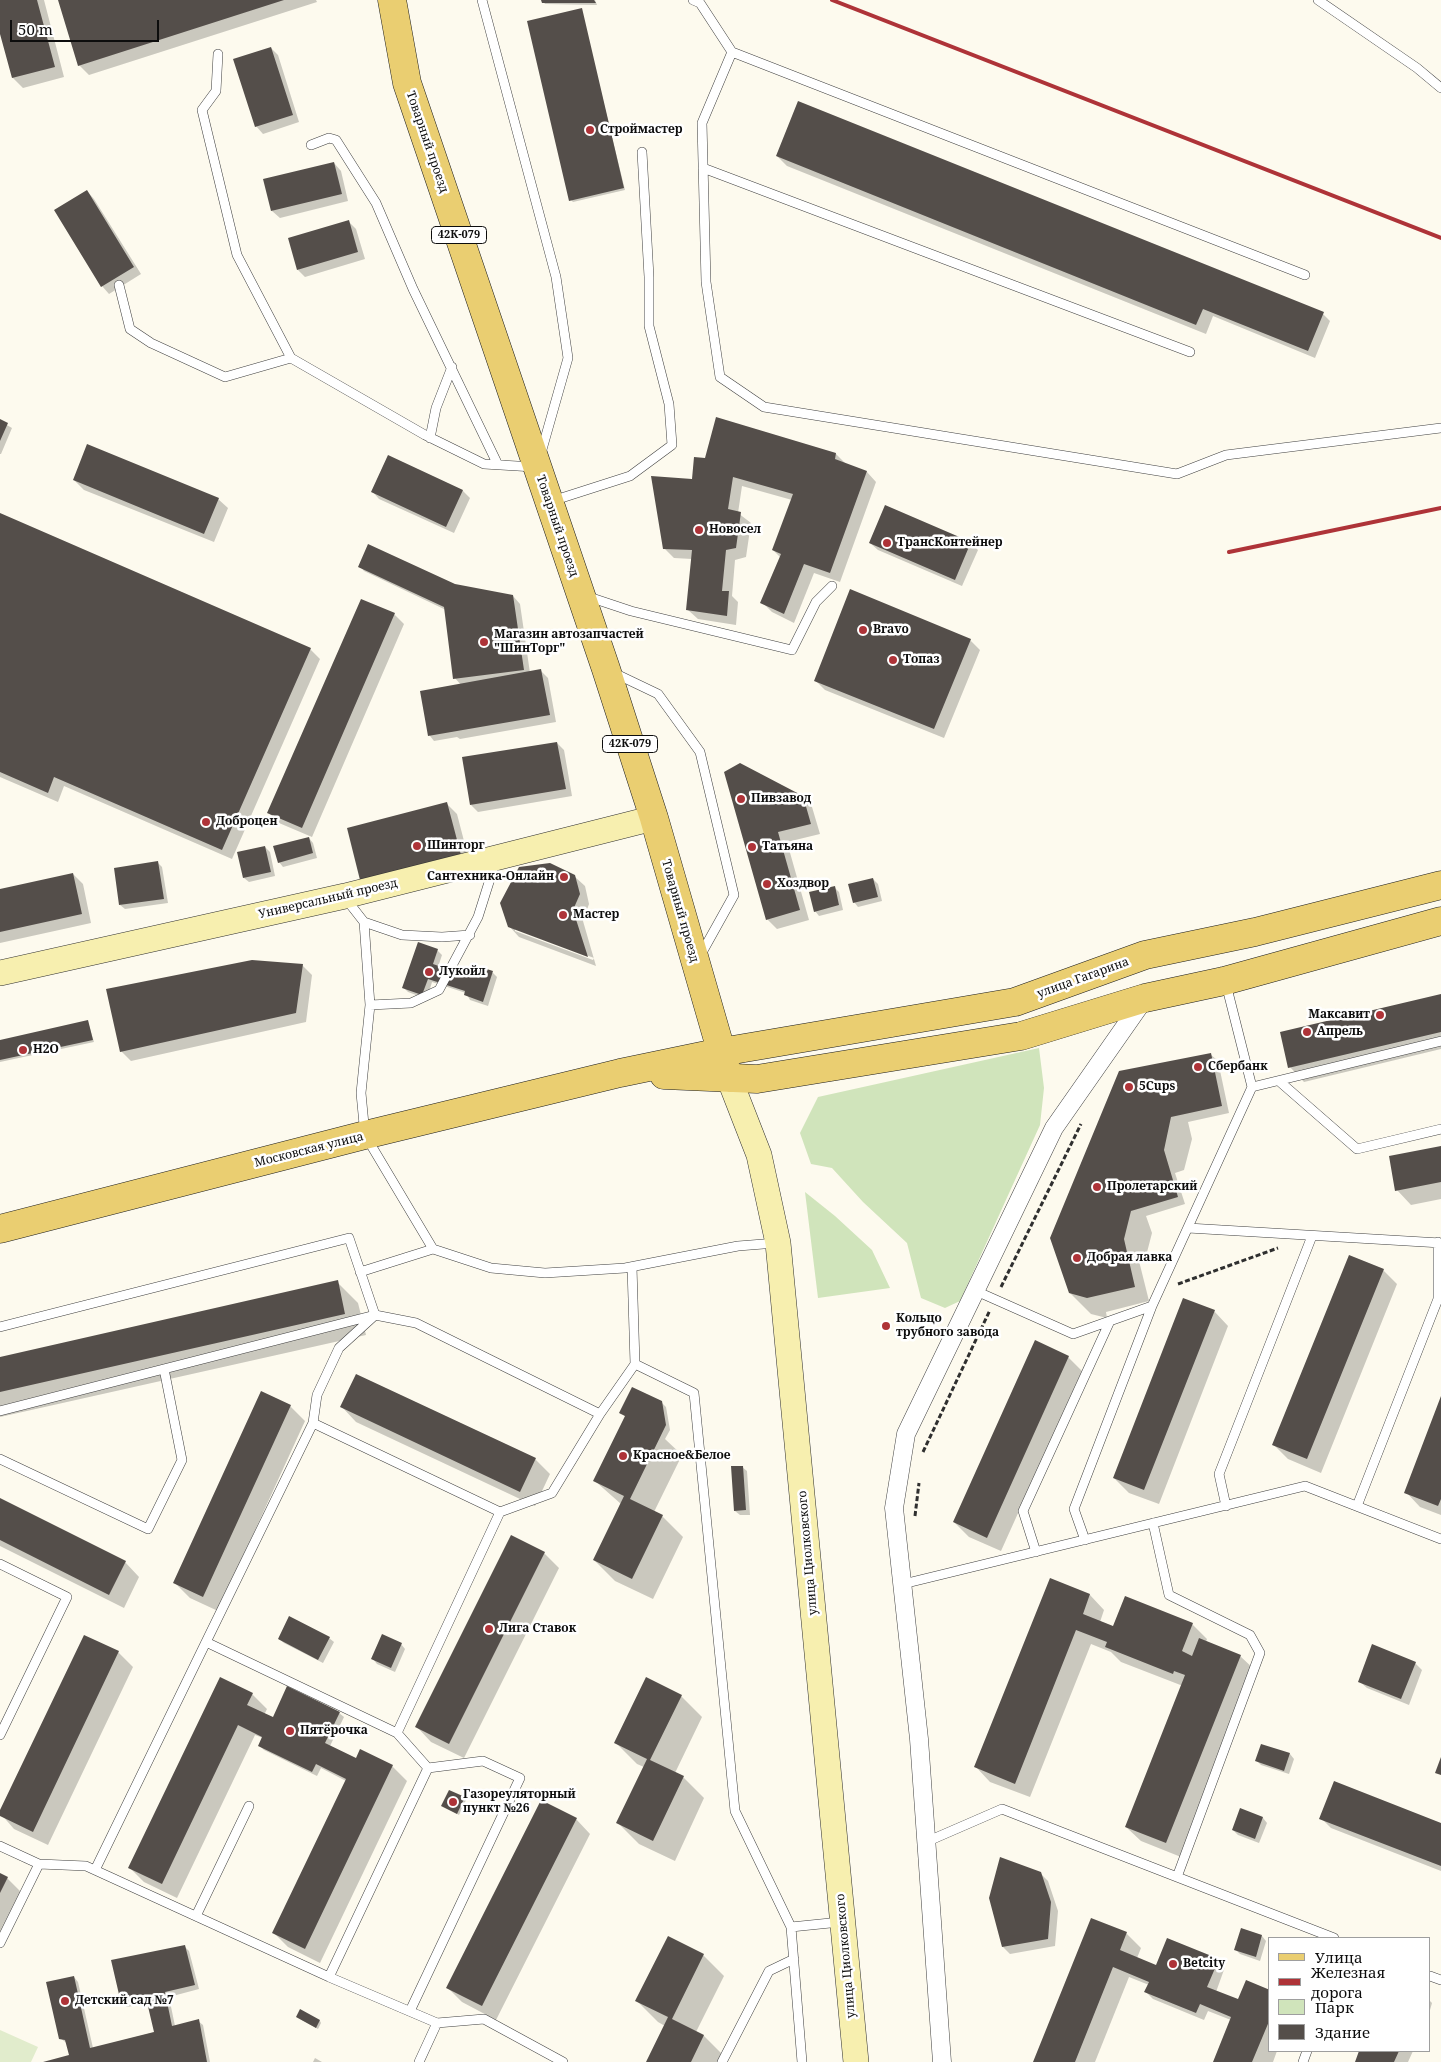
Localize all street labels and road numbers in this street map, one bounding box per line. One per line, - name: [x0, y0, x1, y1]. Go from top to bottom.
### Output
- street label: Товарный проезд: [403, 89, 451, 195]
- road number: 42К-079: [432, 226, 486, 244]
- street label: Товарный проезд: [533, 473, 581, 579]
- road number: 42К-079: [602, 736, 658, 752]
- street label: Товарный проезд: [658, 858, 702, 964]
- street label: Универсальный проезд: [257, 876, 399, 922]
- street label: улица Гагарина: [1035, 955, 1131, 1001]
- street label: Московская улица: [253, 1129, 365, 1171]
- street label: улица Циолковского: [795, 1490, 821, 1616]
- street label: улица Циолковского: [833, 1893, 859, 2019]

